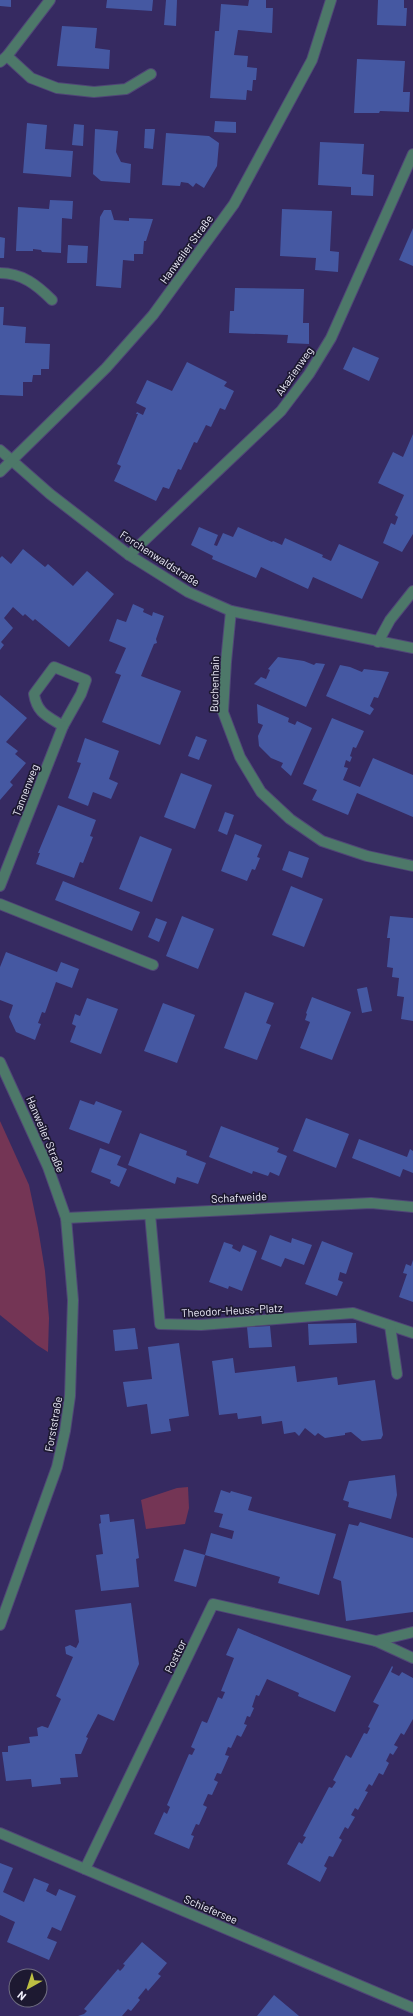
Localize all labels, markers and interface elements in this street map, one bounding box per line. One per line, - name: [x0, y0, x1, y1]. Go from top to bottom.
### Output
- street label: Hanweiler Straße: [157, 212, 215, 286]
- street label: Akazienweg: [272, 344, 316, 398]
- street label: Forchenwaldstraße: [118, 528, 202, 589]
- street label: Buchenhain: [207, 656, 221, 712]
- street label: Tannenweg: [9, 762, 41, 818]
- street label: Hanweiler Straße: [24, 1094, 68, 1174]
- street label: Schafweide: [211, 1189, 267, 1205]
- street label: Theodor-Heuss-Platz: [181, 1301, 283, 1319]
- street label: Forststraße: [42, 1395, 64, 1453]
- street label: Posttor: [161, 1637, 189, 1675]
- street label: Schiefersee: [182, 1892, 240, 1926]
- north arrow: [8, 1968, 48, 2008]
- text: N: [14, 1989, 28, 2004]

